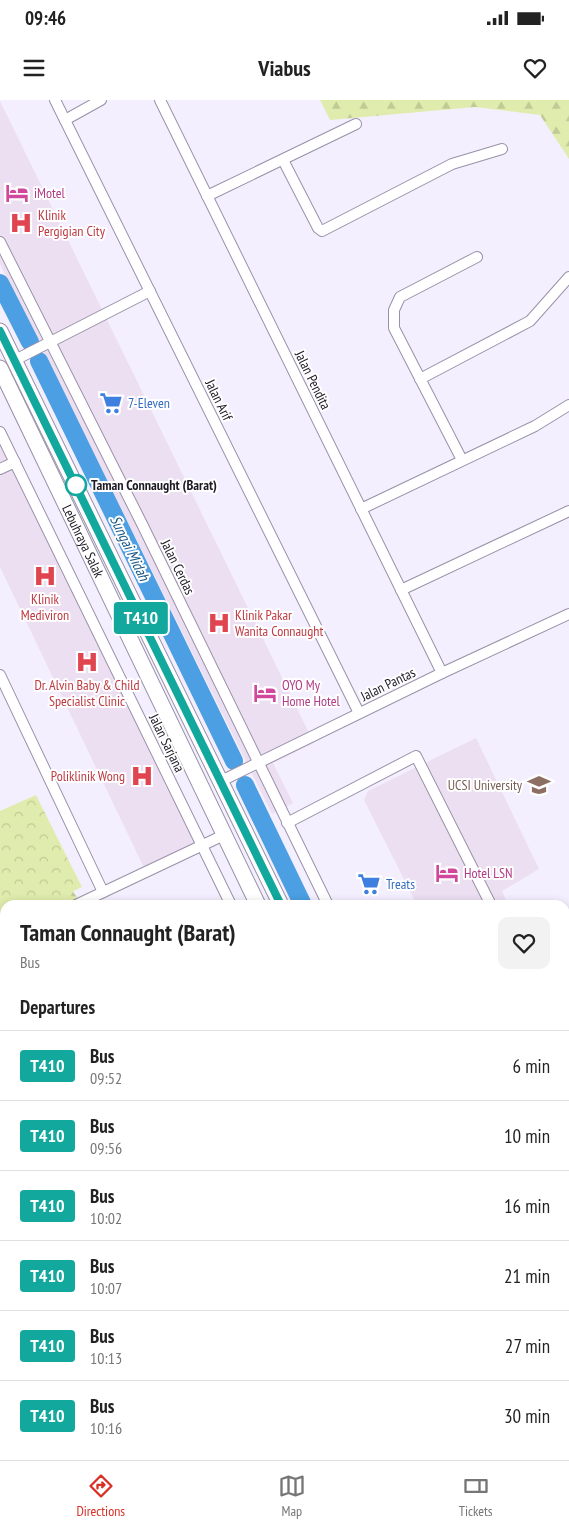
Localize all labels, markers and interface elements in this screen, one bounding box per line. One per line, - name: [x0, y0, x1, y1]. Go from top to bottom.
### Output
- text: 09:46: [25, 6, 66, 30]
- icon: menu: [20, 54, 48, 82]
- text: Viabus: [258, 54, 311, 82]
- icon: heart: [521, 54, 549, 82]
- hotel icon: iMotel: [4, 180, 30, 206]
- place label: iMotel: [34, 184, 66, 202]
- place label: Klinik Pergigian City: [38, 206, 106, 240]
- hospital icon: Klinik Pergigian City: [8, 210, 34, 236]
- street label: Jalan Pendita: [291, 347, 335, 412]
- street label: Jalan Arif: [201, 376, 237, 424]
- supermarket icon: 7-Eleven: [98, 390, 124, 416]
- place label: 7-Eleven: [128, 394, 170, 412]
- marker: Taman Connaught (Barat): [65, 474, 87, 496]
- place label: Taman Connaught (Barat): [91, 476, 217, 494]
- street label: Lebuhraya Salak: [58, 502, 109, 581]
- water label: Sungai Midah: [106, 512, 155, 585]
- street label: Jalan Cerdas: [157, 536, 199, 598]
- hospital icon: Klinik Mediviron: [32, 563, 58, 589]
- place label: Klinik Mediviron: [21, 590, 69, 624]
- line badge: T410: [106, 602, 176, 634]
- text: T410: [124, 606, 158, 629]
- place label: Klinik Pakar Wanita Connaught: [235, 606, 323, 640]
- hospital icon: Klinik Pakar Wanita Connaught: [206, 610, 232, 636]
- hospital icon: Dr. Alvin Baby & Child Specialist Clinic: [74, 649, 100, 675]
- street label: Jalan Pantas: [357, 663, 419, 705]
- place label: Dr. Alvin Baby & Child Specialist Clinic: [34, 676, 140, 710]
- place label: OYO My Home Hotel: [282, 676, 340, 710]
- hotel icon: OYO My Home Hotel: [252, 680, 278, 706]
- street label: Jalan Sarjana: [145, 710, 189, 775]
- hospital icon: Poliklinik Wong: [129, 763, 155, 789]
- place label: Poliklinik Wong: [51, 767, 125, 785]
- school or university icon: UCSI University: [526, 772, 552, 798]
- place label: UCSI University: [448, 776, 523, 794]
- hotel icon: Hotel LSN: [434, 860, 460, 886]
- place label: Hotel LSN: [464, 864, 513, 882]
- supermarket icon: Treats: [356, 871, 382, 897]
- place label: Treats: [386, 875, 415, 893]
- text: Taman Connaught (Barat): [20, 917, 236, 948]
- button: heart: [498, 917, 550, 969]
- text: Bus: [20, 952, 40, 972]
- text: Departures: [20, 995, 95, 1019]
- text: Bus: [90, 1044, 114, 1068]
- text: T410: [30, 1054, 65, 1077]
- text: 6 min: [513, 1054, 550, 1078]
- text: 09:52: [90, 1068, 122, 1088]
- text: Bus: [90, 1114, 114, 1138]
- text: T410: [30, 1124, 65, 1147]
- text: 10 min: [504, 1124, 550, 1148]
- text: 09:56: [90, 1138, 122, 1158]
- text: Bus: [90, 1184, 114, 1208]
- text: T410: [30, 1194, 65, 1217]
- text: 16 min: [504, 1194, 550, 1218]
- text: 10:02: [90, 1208, 122, 1228]
- text: Bus: [90, 1254, 114, 1278]
- text: T410: [30, 1264, 65, 1287]
- text: 21 min: [504, 1264, 550, 1288]
- text: 10:07: [90, 1278, 122, 1298]
- text: Bus: [90, 1324, 114, 1348]
- text: T410: [30, 1334, 65, 1357]
- text: 27 min: [505, 1334, 550, 1358]
- text: 10:13: [90, 1348, 122, 1368]
- text: Bus: [90, 1394, 114, 1418]
- text: T410: [30, 1404, 65, 1427]
- text: 30 min: [504, 1404, 550, 1428]
- text: 10:16: [90, 1418, 122, 1438]
- tab: Directions: [76, 1472, 125, 1520]
- tab: Map: [278, 1472, 306, 1520]
- tab: Tickets: [459, 1472, 493, 1520]

